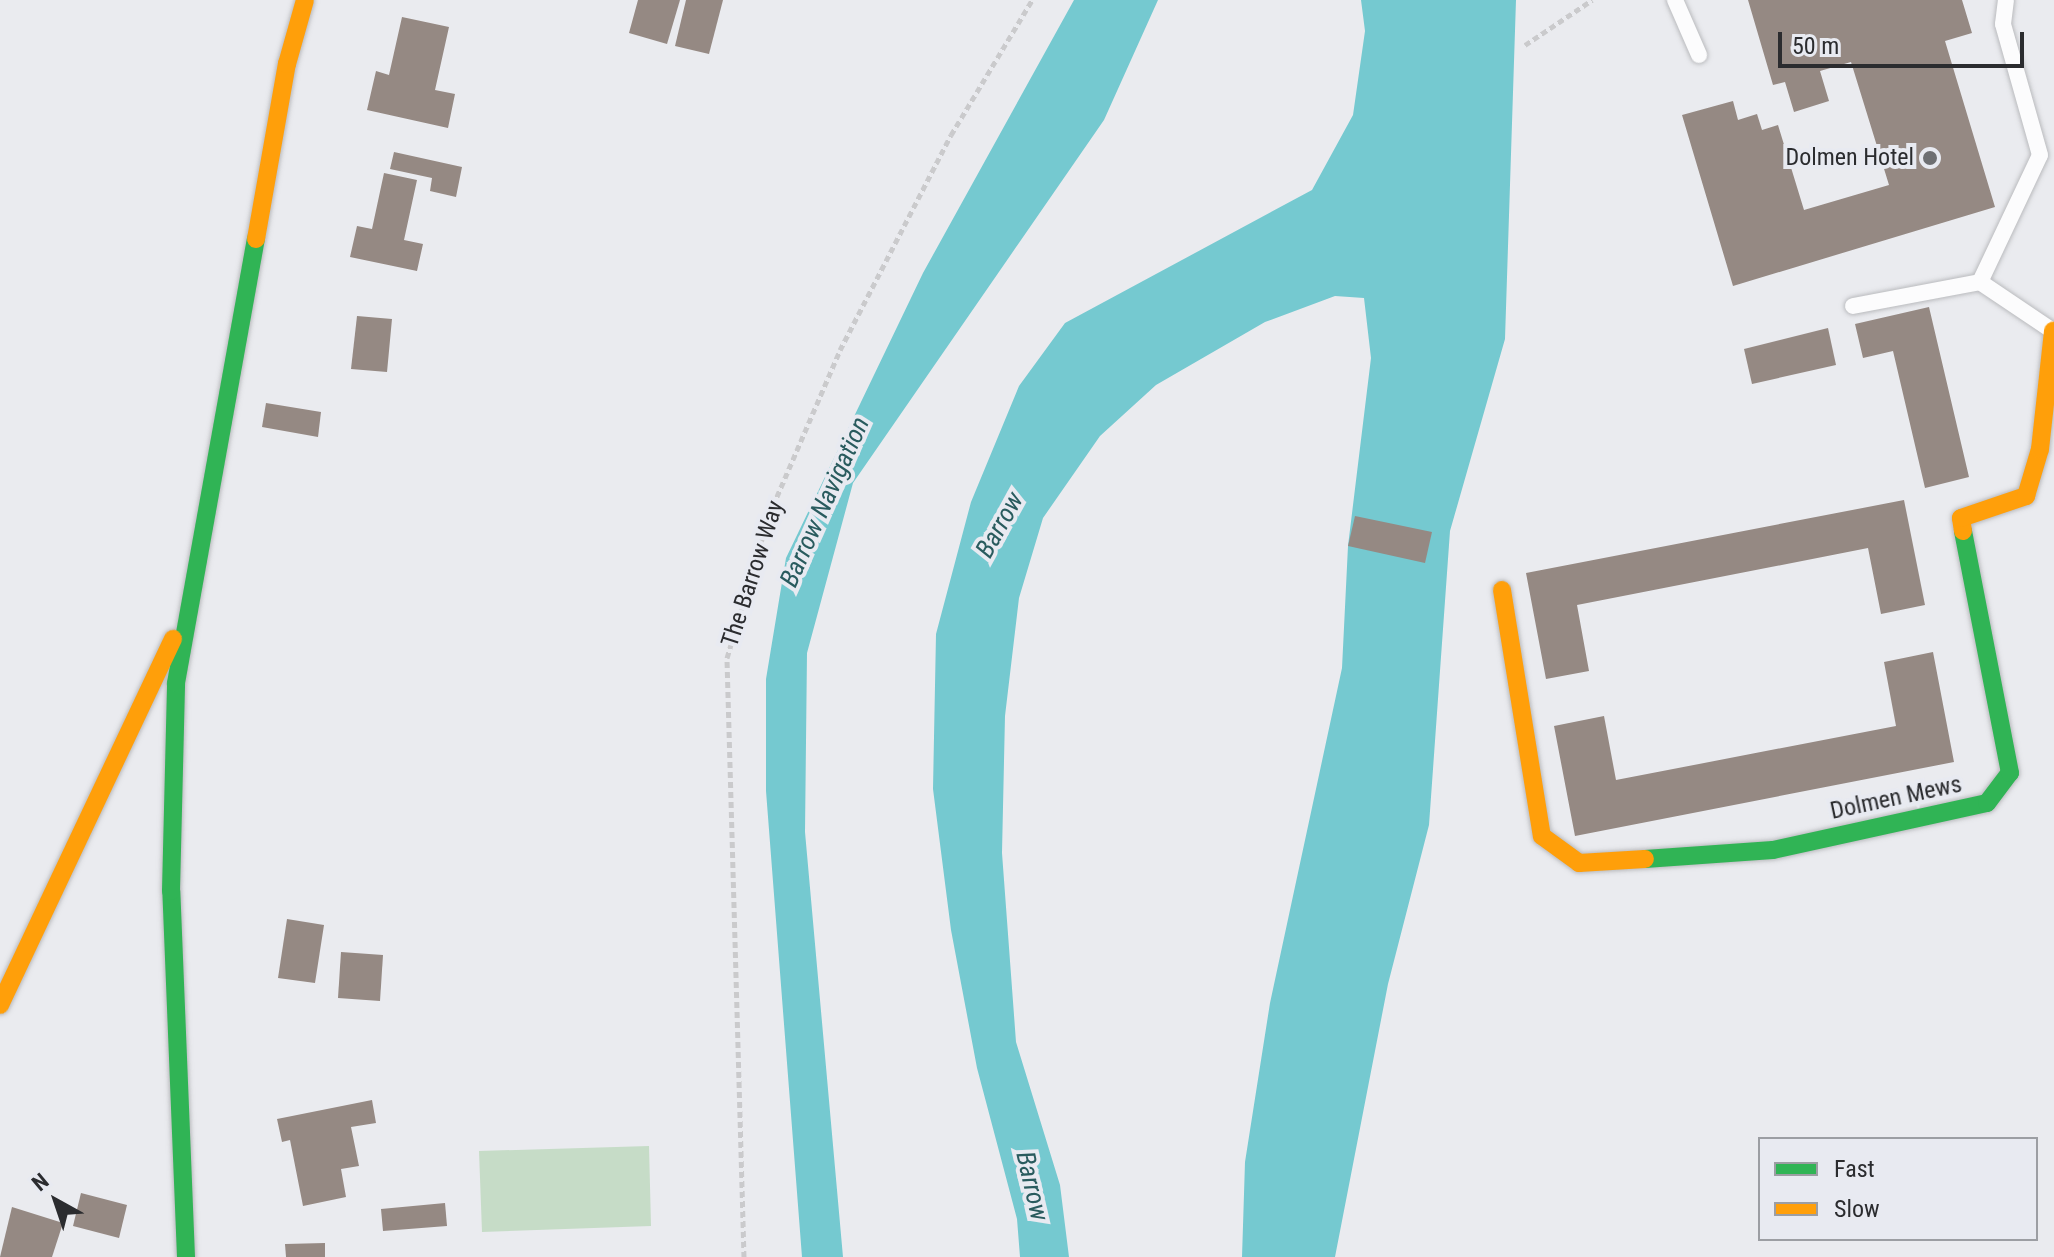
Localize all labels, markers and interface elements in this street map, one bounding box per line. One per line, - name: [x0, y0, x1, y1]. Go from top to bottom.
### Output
- scale bar: [1782, 16, 2028, 66]
- text: 50 m: [1792, 32, 1839, 60]
- place label: Dolmen Hotel: [1786, 144, 1914, 172]
- marker: Dolmen Hotel: [1921, 149, 1939, 167]
- water label: Barrow Navigation: [774, 412, 876, 592]
- water label: Barrow: [969, 487, 1031, 563]
- street label: The Barrow Way: [716, 497, 790, 651]
- street label: Dolmen Mews: [1828, 770, 1964, 826]
- legend: [1758, 1137, 2038, 1241]
- water label: Barrow: [1009, 1148, 1055, 1224]
- text: Fast: [1834, 1155, 1875, 1183]
- north arrow: [16, 1161, 96, 1241]
- text: N: [27, 1168, 53, 1196]
- text: Slow: [1834, 1195, 1880, 1223]

